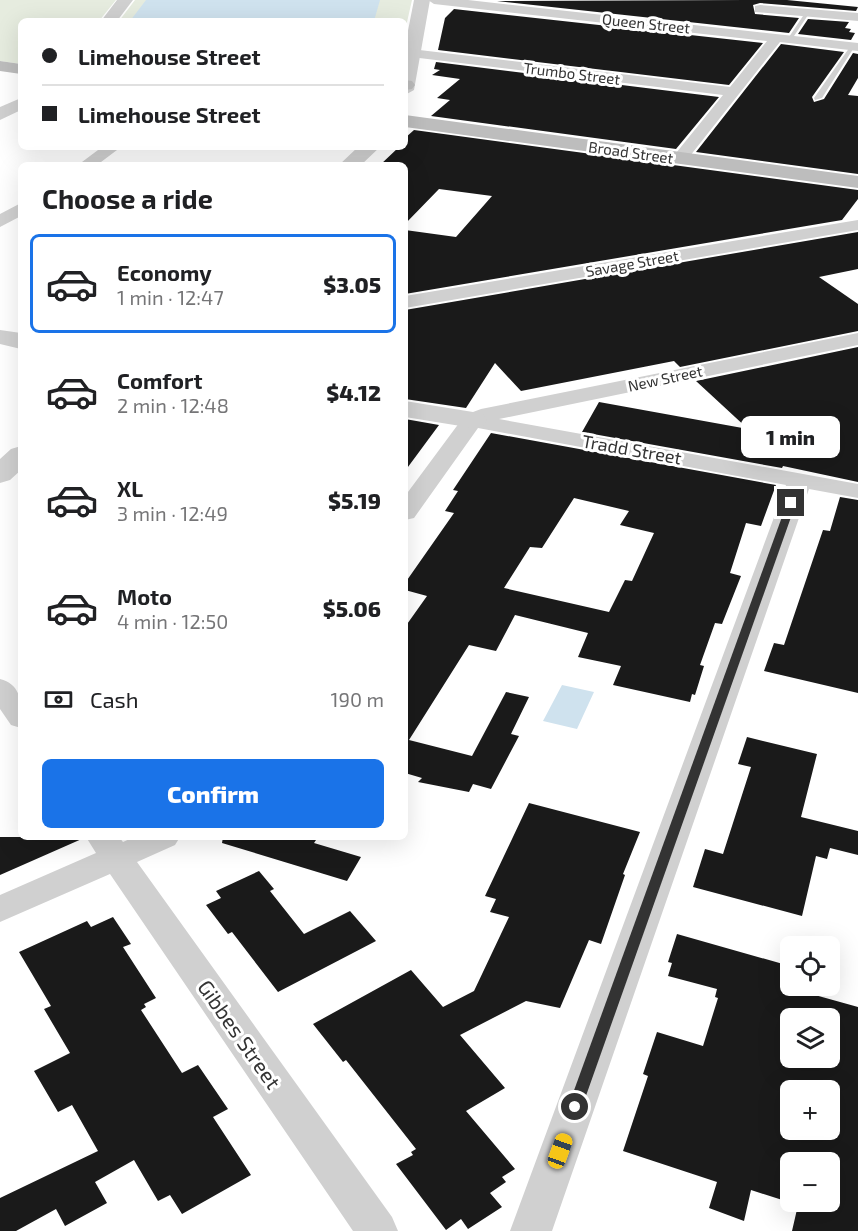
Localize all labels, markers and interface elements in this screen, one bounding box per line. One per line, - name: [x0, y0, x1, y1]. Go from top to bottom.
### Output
- street label: Queen Street: [601, 9, 691, 38]
- text: Limehouse Street: [78, 43, 261, 69]
- street label: Trumbo Street: [523, 58, 622, 88]
- text: Limehouse Street: [78, 101, 261, 127]
- street label: Broad Street: [587, 137, 675, 167]
- text: Choose a ride: [42, 182, 213, 214]
- street label: Savage Street: [584, 246, 680, 280]
- icon: car: [45, 257, 99, 311]
- text: Economy: [117, 259, 212, 285]
- text: $3.05: [323, 271, 381, 297]
- text: 1 min · 12:47: [117, 285, 224, 309]
- street label: New Street: [626, 361, 704, 395]
- icon: car: [45, 365, 99, 419]
- text: Comfort: [117, 367, 202, 393]
- text: $4.12: [326, 379, 381, 405]
- text: 2 min · 12:48: [117, 393, 229, 417]
- callout: 1 min: [742, 416, 840, 458]
- text: 1 min: [766, 425, 815, 449]
- street label: Tradd Street: [581, 429, 684, 469]
- icon: car: [45, 473, 99, 527]
- text: XL: [117, 475, 143, 501]
- text: $5.19: [328, 487, 381, 513]
- route end: [777, 489, 804, 516]
- text: 3 min · 12:49: [117, 501, 228, 525]
- icon: car: [45, 581, 99, 635]
- text: Moto: [117, 583, 172, 609]
- text: $5.06: [323, 595, 381, 621]
- text: 4 min · 12:50: [117, 609, 228, 633]
- icon: cash: [42, 683, 75, 716]
- text: Cash: [90, 686, 139, 712]
- text: 190 m: [331, 687, 384, 711]
- button: Confirm: [42, 759, 384, 828]
- map controls: [780, 936, 840, 1212]
- button: locate: [780, 936, 840, 996]
- street label: Gibbes Street: [193, 975, 287, 1093]
- button: layers: [780, 1008, 840, 1068]
- button: +: [780, 1080, 840, 1140]
- route start: [561, 1093, 588, 1120]
- car: [545, 1131, 575, 1171]
- button: −: [780, 1152, 840, 1212]

